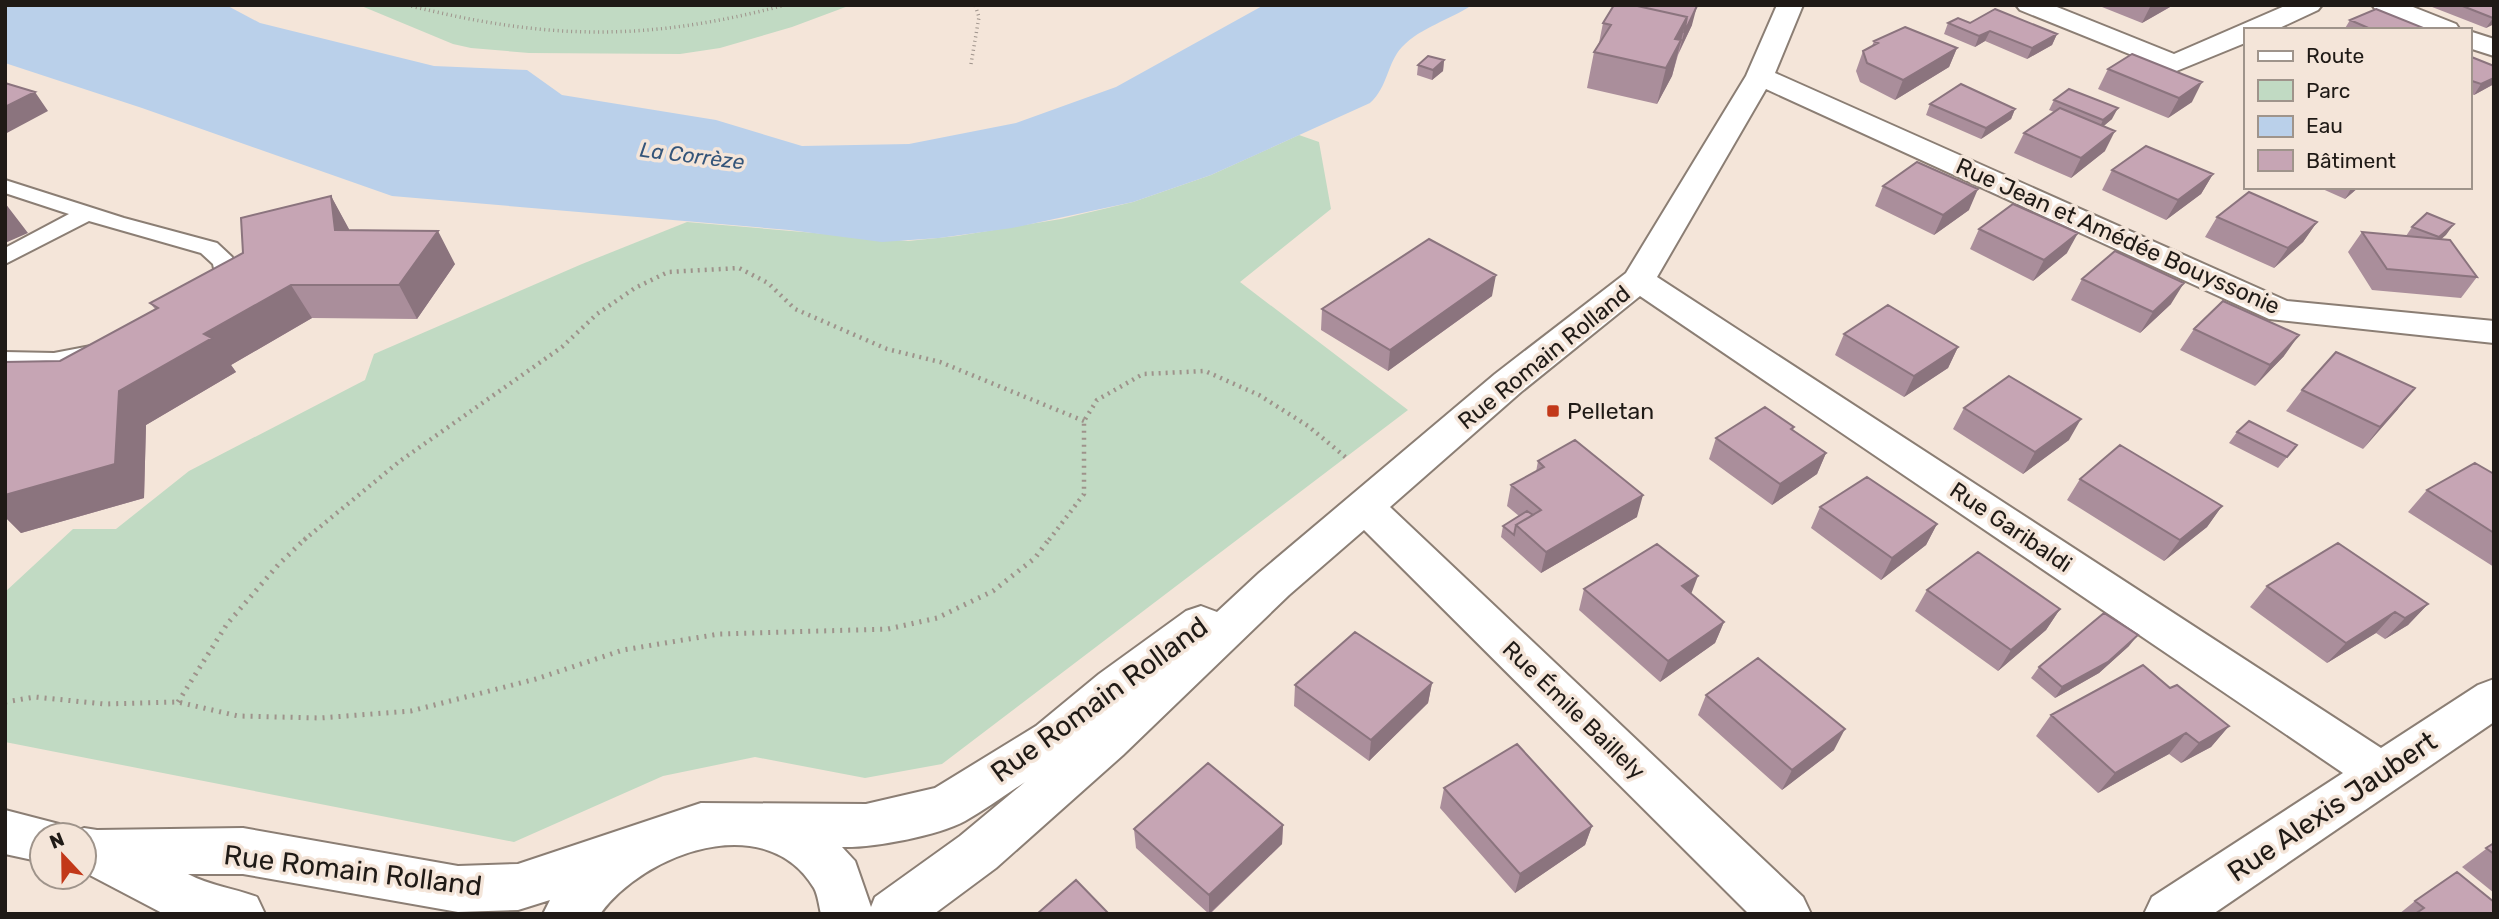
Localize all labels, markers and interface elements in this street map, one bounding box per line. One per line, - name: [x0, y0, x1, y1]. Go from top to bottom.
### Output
- legend: [2244, 28, 2471, 189]
- text: Route: [2306, 43, 2364, 68]
- text: Parc: [2306, 78, 2350, 103]
- text: Eau: [2306, 113, 2343, 138]
- water label: La Corrèze: [638, 137, 746, 174]
- text: Bâtiment: [2306, 148, 2396, 173]
- street label: Rue Jean et Amédée Bouyssonie: [1952, 152, 2284, 320]
- street label: Rue Romain Rolland: [1452, 279, 1636, 435]
- place label: Pelletan: [1567, 397, 1654, 425]
- marker: Pelletan: [1545, 403, 1561, 419]
- street label: Rue Garibaldi: [1945, 476, 2077, 578]
- street label: Rue Romain Rolland: [984, 610, 1214, 789]
- street label: Rue Émile Baillely: [1497, 635, 1651, 785]
- street label: Rue Alexis Jaubert: [2222, 724, 2443, 889]
- north arrow: [28, 821, 98, 891]
- text: N: [46, 827, 67, 854]
- street label: Rue Romain Rolland: [222, 838, 484, 903]

